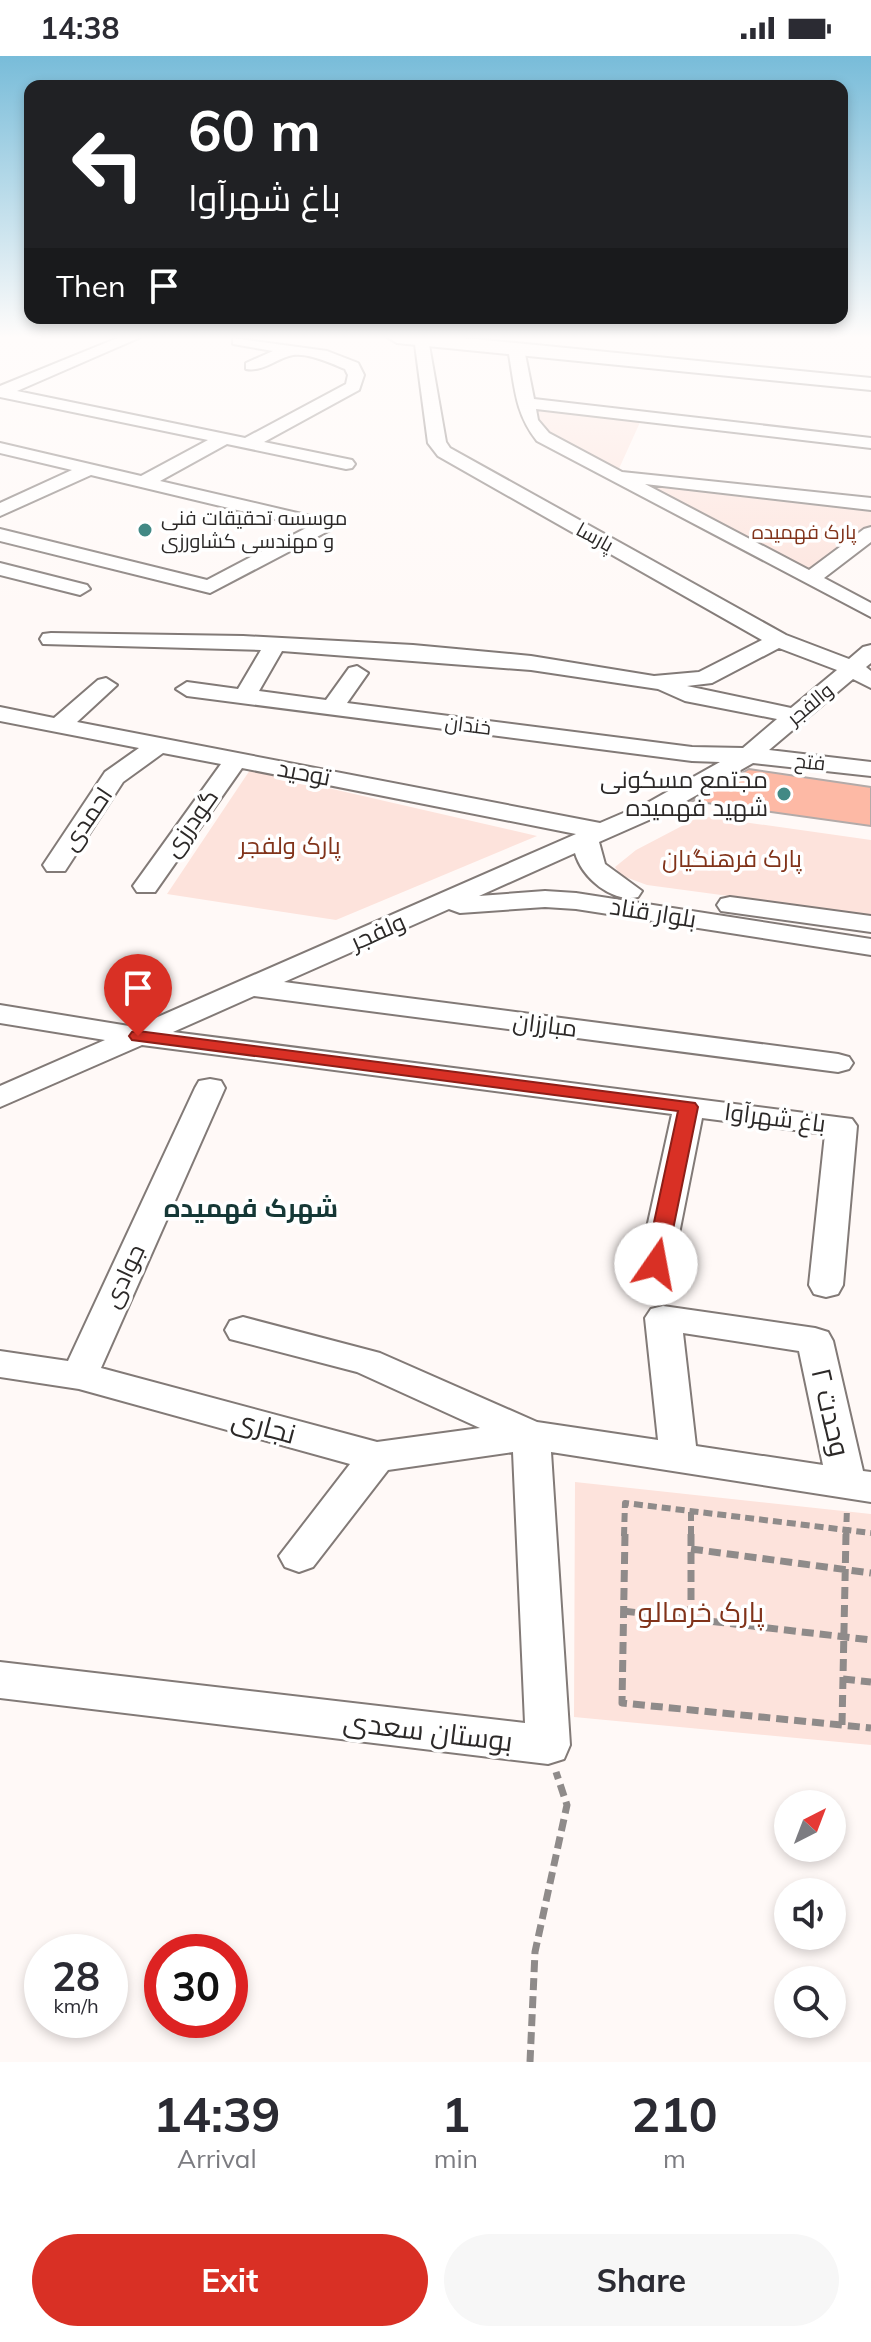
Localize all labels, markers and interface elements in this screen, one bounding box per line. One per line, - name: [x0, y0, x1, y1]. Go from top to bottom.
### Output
- text: 14:38: [40, 9, 119, 47]
- text: 60 m: [188, 95, 321, 165]
- icon: left: [56, 112, 160, 216]
- text: باغ شهرآوا: [188, 175, 341, 220]
- icon: arrive: [142, 264, 186, 308]
- text: Then: [56, 267, 126, 305]
- place label: موسسه تحقیقات فنی و مهندسی کشاورزی: [161, 505, 347, 554]
- street label: پارسا: [572, 516, 619, 558]
- park label: پارک فهمیده: [752, 519, 857, 545]
- marker: موسسه تحقیقات فنی و مهندسی کشاورزی: [136, 521, 154, 539]
- street label: والفجر: [781, 677, 838, 731]
- street label: خندان: [443, 709, 493, 741]
- street label: فتح: [793, 747, 827, 778]
- street label: توحید: [275, 752, 334, 792]
- place label: مجتمع مسکونی شهید فهمیده: [600, 764, 768, 822]
- street label: احمدی: [54, 781, 118, 856]
- street label: گودرزی: [156, 783, 224, 862]
- marker: مجتمع مسکونی شهید فهمیده: [775, 785, 793, 803]
- park label: پارک ولفجر: [237, 830, 341, 862]
- park label: پارک فرهنگیان: [662, 843, 803, 875]
- street label: بلوار قناد: [608, 890, 698, 934]
- street label: ولفجر: [344, 906, 410, 957]
- pin: [104, 954, 172, 1036]
- icon: arrive: [116, 966, 160, 1010]
- street label: مبارزان: [511, 1005, 579, 1043]
- street label: باغ شهرآوا: [722, 1096, 828, 1140]
- district label: شهرک فهمیده: [164, 1191, 338, 1224]
- position arrow: [614, 1222, 698, 1306]
- street label: جوادی: [95, 1239, 151, 1312]
- street label: وحدت ۲: [804, 1364, 859, 1460]
- street label: نجاری: [228, 1400, 300, 1451]
- park label: پارک خرمالو: [638, 1594, 765, 1631]
- street label: بوستان سعدی: [341, 1703, 515, 1758]
- north arrow: [774, 1790, 846, 1862]
- map controls: [774, 1790, 846, 2038]
- button: sound: [774, 1878, 846, 1950]
- speed limit sign: 30: [144, 1934, 248, 2038]
- text: 28: [52, 1951, 100, 2001]
- button: search: [774, 1966, 846, 2038]
- text: km/h: [53, 1993, 99, 2018]
- text: 14:39: [153, 2084, 280, 2144]
- text: 1: [441, 2084, 470, 2144]
- text: 210: [631, 2084, 718, 2144]
- text: Arrival: [177, 2142, 257, 2175]
- text: min: [434, 2142, 478, 2175]
- text: m: [663, 2142, 686, 2175]
- button: Exit: [32, 2234, 428, 2326]
- button: Share: [444, 2234, 839, 2326]

